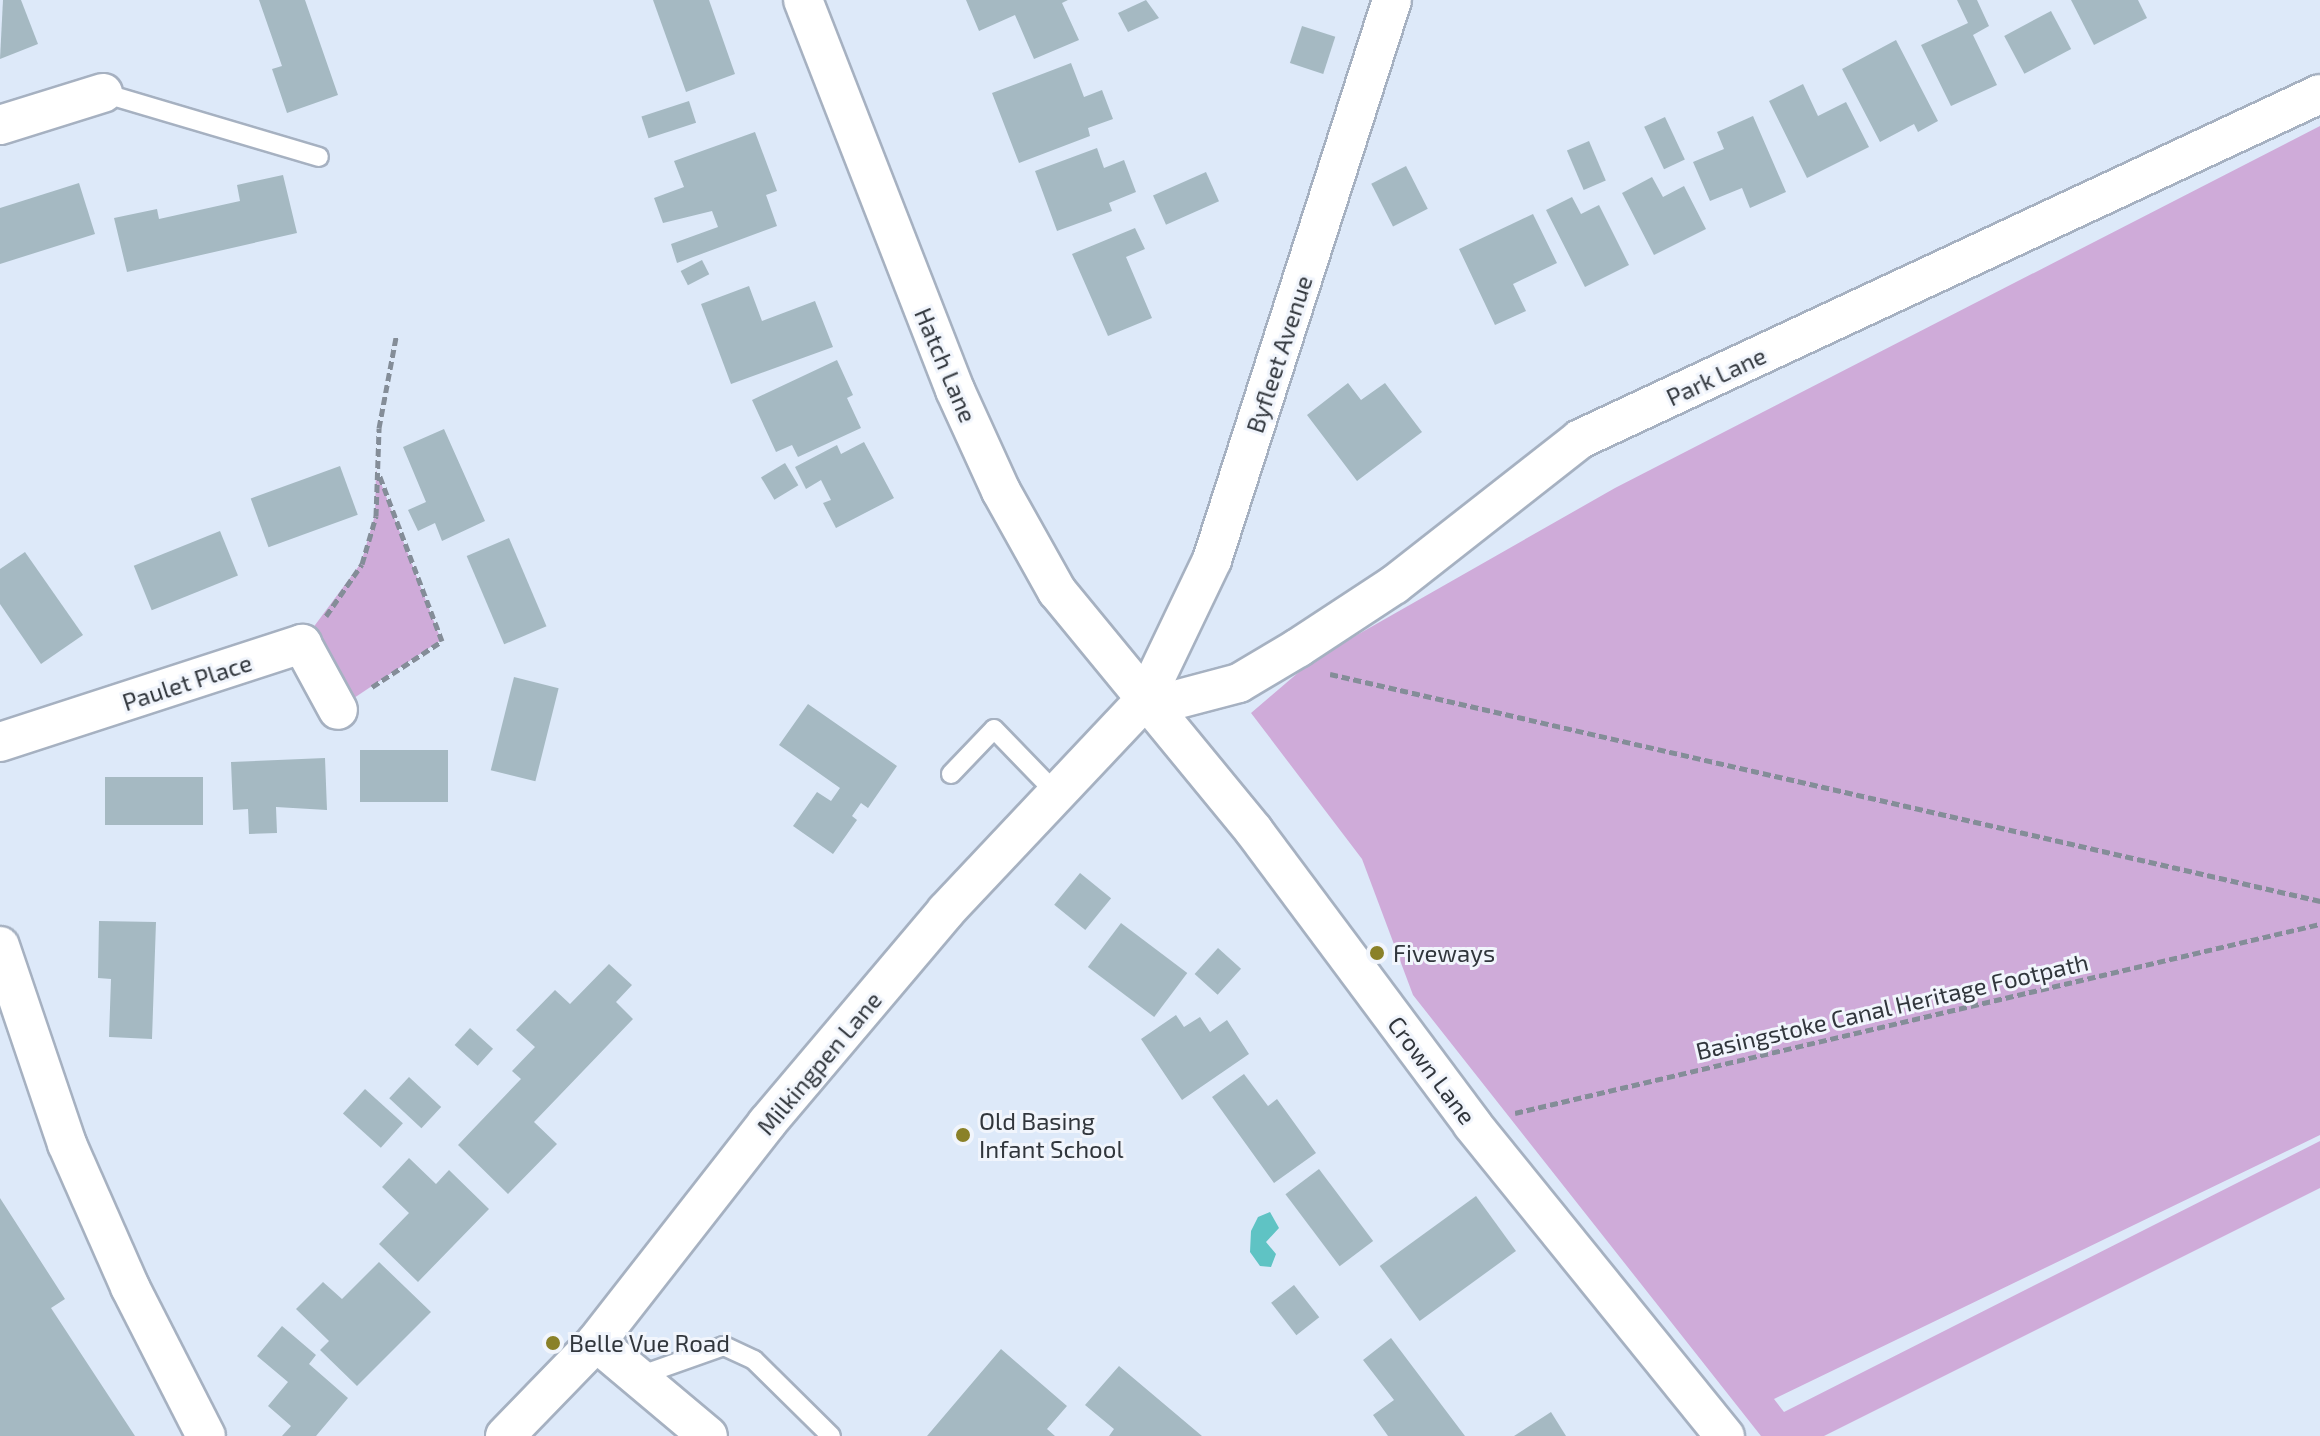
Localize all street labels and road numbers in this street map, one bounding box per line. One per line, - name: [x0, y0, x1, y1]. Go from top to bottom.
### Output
- street label: Byfleet Avenue: [1240, 271, 1318, 437]
- street label: Hatch Lane: [909, 303, 983, 427]
- street label: Park Lane: [1662, 340, 1770, 412]
- street label: Paulet Place: [119, 648, 255, 716]
- street label: Basingstoke Canal Heritage Footpath: [1693, 947, 2091, 1065]
- street label: Milkingpen Lane: [751, 986, 887, 1140]
- street label: Crown Lane: [1382, 1010, 1482, 1130]

